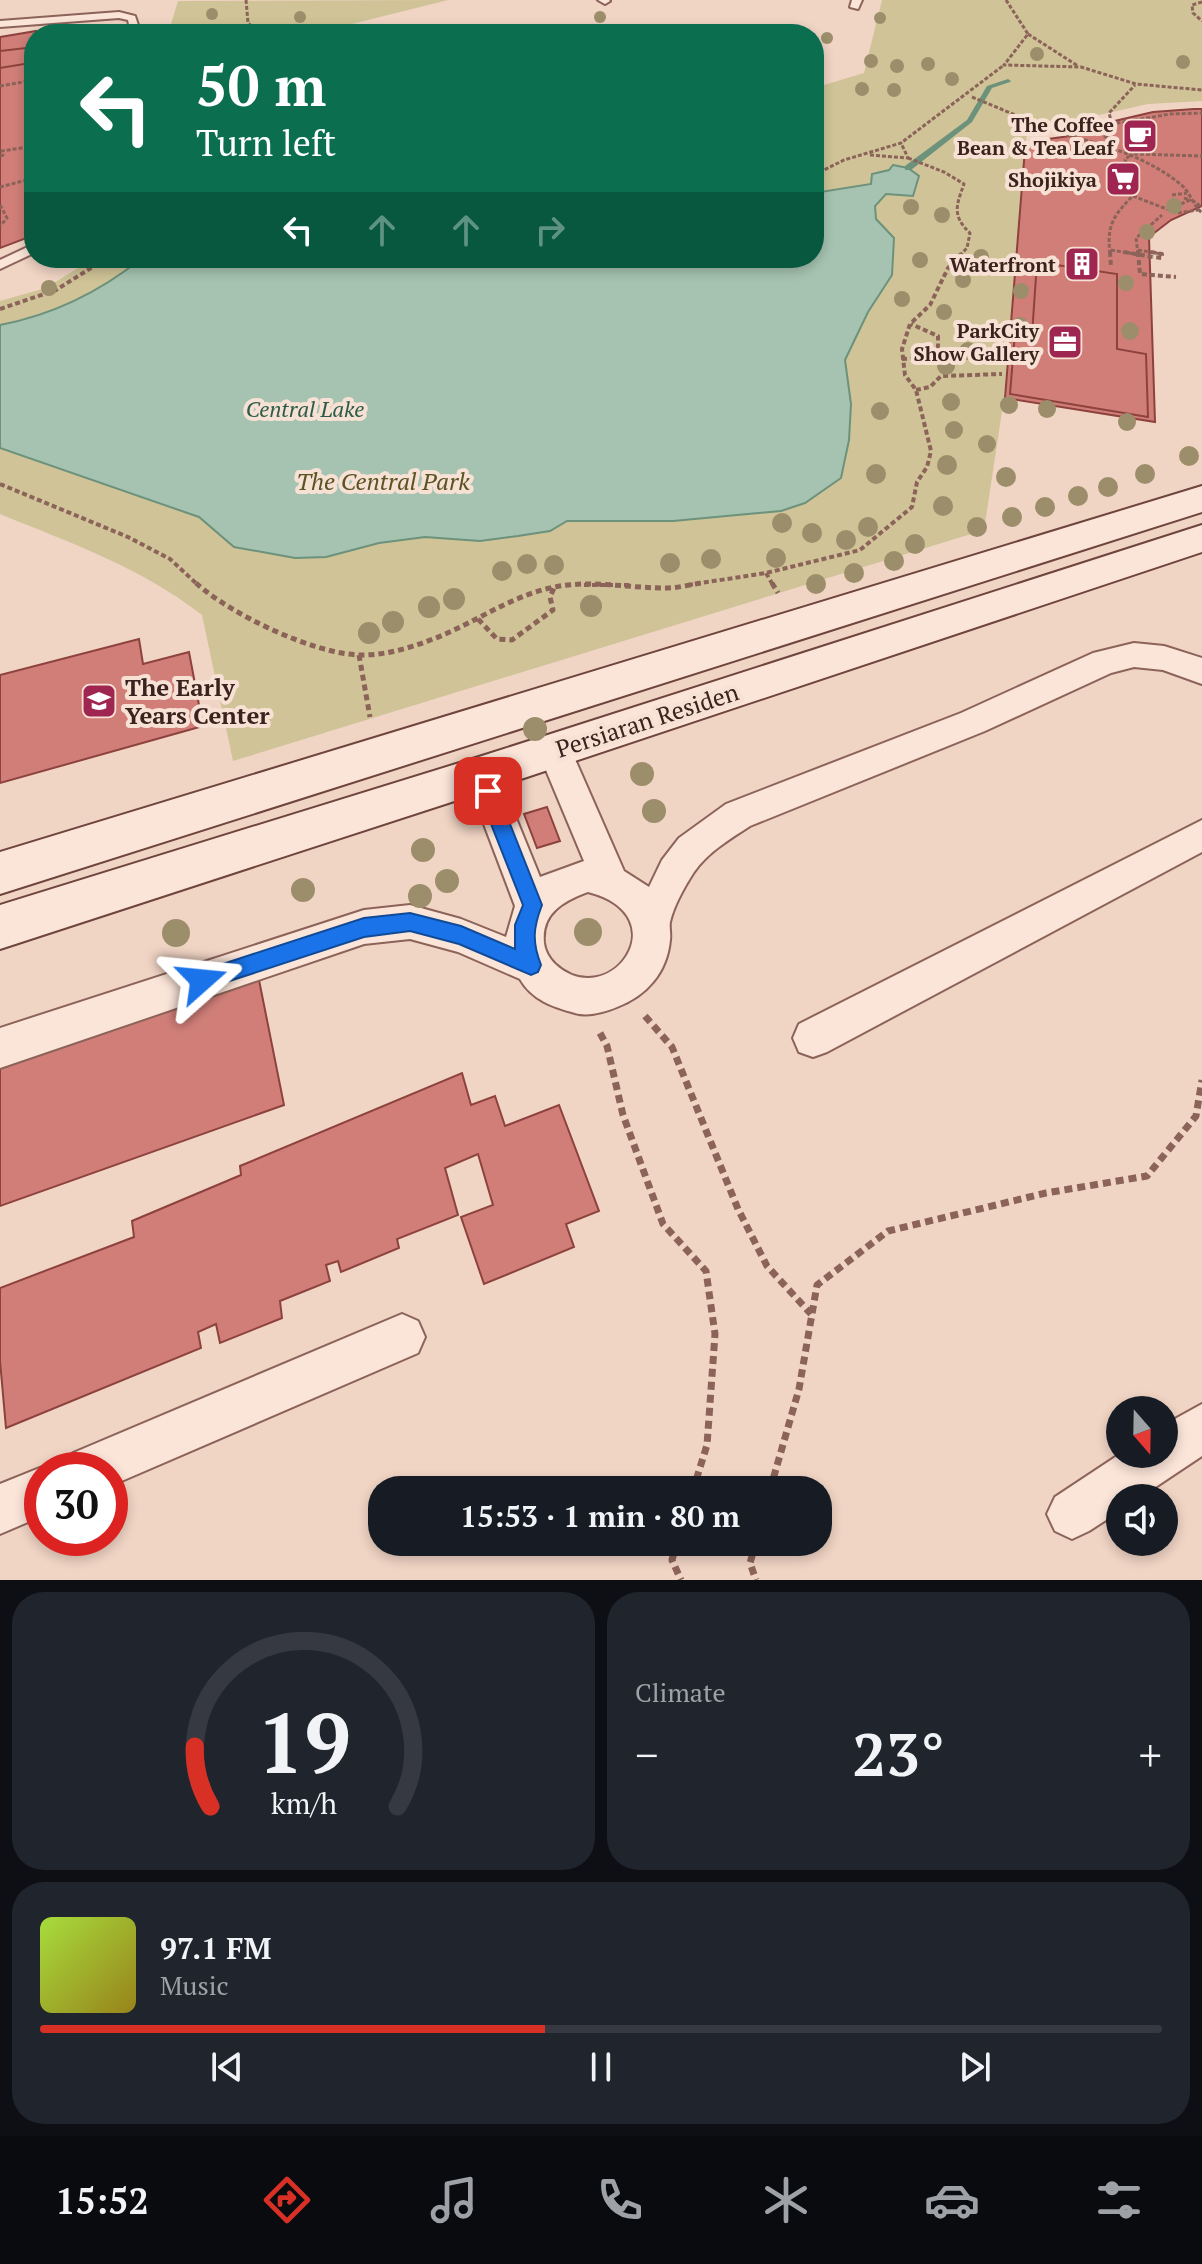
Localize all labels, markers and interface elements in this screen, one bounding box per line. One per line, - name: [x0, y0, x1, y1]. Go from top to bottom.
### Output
- text: 50 m: [196, 48, 326, 122]
- icon: left: [64, 56, 168, 160]
- place label: The Coffee Bean & Tea Leaf: [957, 111, 1116, 161]
- cafe icon: The Coffee Bean & Tea Leaf: [1121, 117, 1159, 155]
- text: Turn left: [196, 119, 336, 166]
- supermarket icon: Shojikiya: [1104, 160, 1142, 198]
- place label: Shojikiya: [1008, 166, 1097, 193]
- icon: left: [276, 208, 320, 252]
- icon: ahead: [360, 208, 404, 252]
- icon: ahead: [444, 208, 488, 252]
- icon: right: [528, 208, 572, 252]
- building icon: Waterfront: [1063, 245, 1101, 283]
- place label: Waterfront: [950, 251, 1056, 278]
- place label: ParkCity Show Gallery: [914, 317, 1039, 367]
- office icon: ParkCity Show Gallery: [1046, 323, 1084, 361]
- water label: Central Lake: [246, 394, 364, 423]
- park label: The Central Park: [296, 465, 470, 497]
- place label: The Early Years Center: [125, 671, 270, 731]
- street label: Persiaran Residen: [552, 675, 742, 765]
- school or university icon: The Early Years Center: [80, 682, 118, 720]
- pin: [454, 757, 522, 825]
- icon: arrive: [466, 769, 510, 813]
- position arrow: [160, 938, 244, 1022]
- north arrow: [1106, 1396, 1178, 1468]
- map controls: [1106, 1396, 1178, 1556]
- speed limit sign: 30: [24, 1452, 128, 1556]
- button: sound: [1106, 1484, 1178, 1556]
- text: 15:53 · 1 min · 80 m: [460, 1496, 740, 1536]
- text: Climate: [635, 1675, 726, 1709]
- text: 19: [256, 1687, 351, 1797]
- text: 23°: [852, 1714, 945, 1793]
- text: −: [635, 1725, 658, 1784]
- text: +: [1139, 1725, 1162, 1784]
- text: km/h: [270, 1784, 337, 1822]
- text: 97.1 FM: [160, 1928, 271, 1968]
- text: Music: [160, 1968, 229, 2002]
- icon: previous: [205, 2045, 249, 2089]
- icon: pause: [579, 2045, 623, 2089]
- icon: next: [953, 2045, 997, 2089]
- icon: directions: [259, 2172, 315, 2228]
- icon: music: [426, 2172, 482, 2228]
- icon: phone: [592, 2172, 648, 2228]
- icon: climate: [758, 2172, 814, 2228]
- icon: car: [924, 2172, 980, 2228]
- icon: filters: [1091, 2172, 1147, 2228]
- text: 15:52: [55, 2177, 149, 2224]

